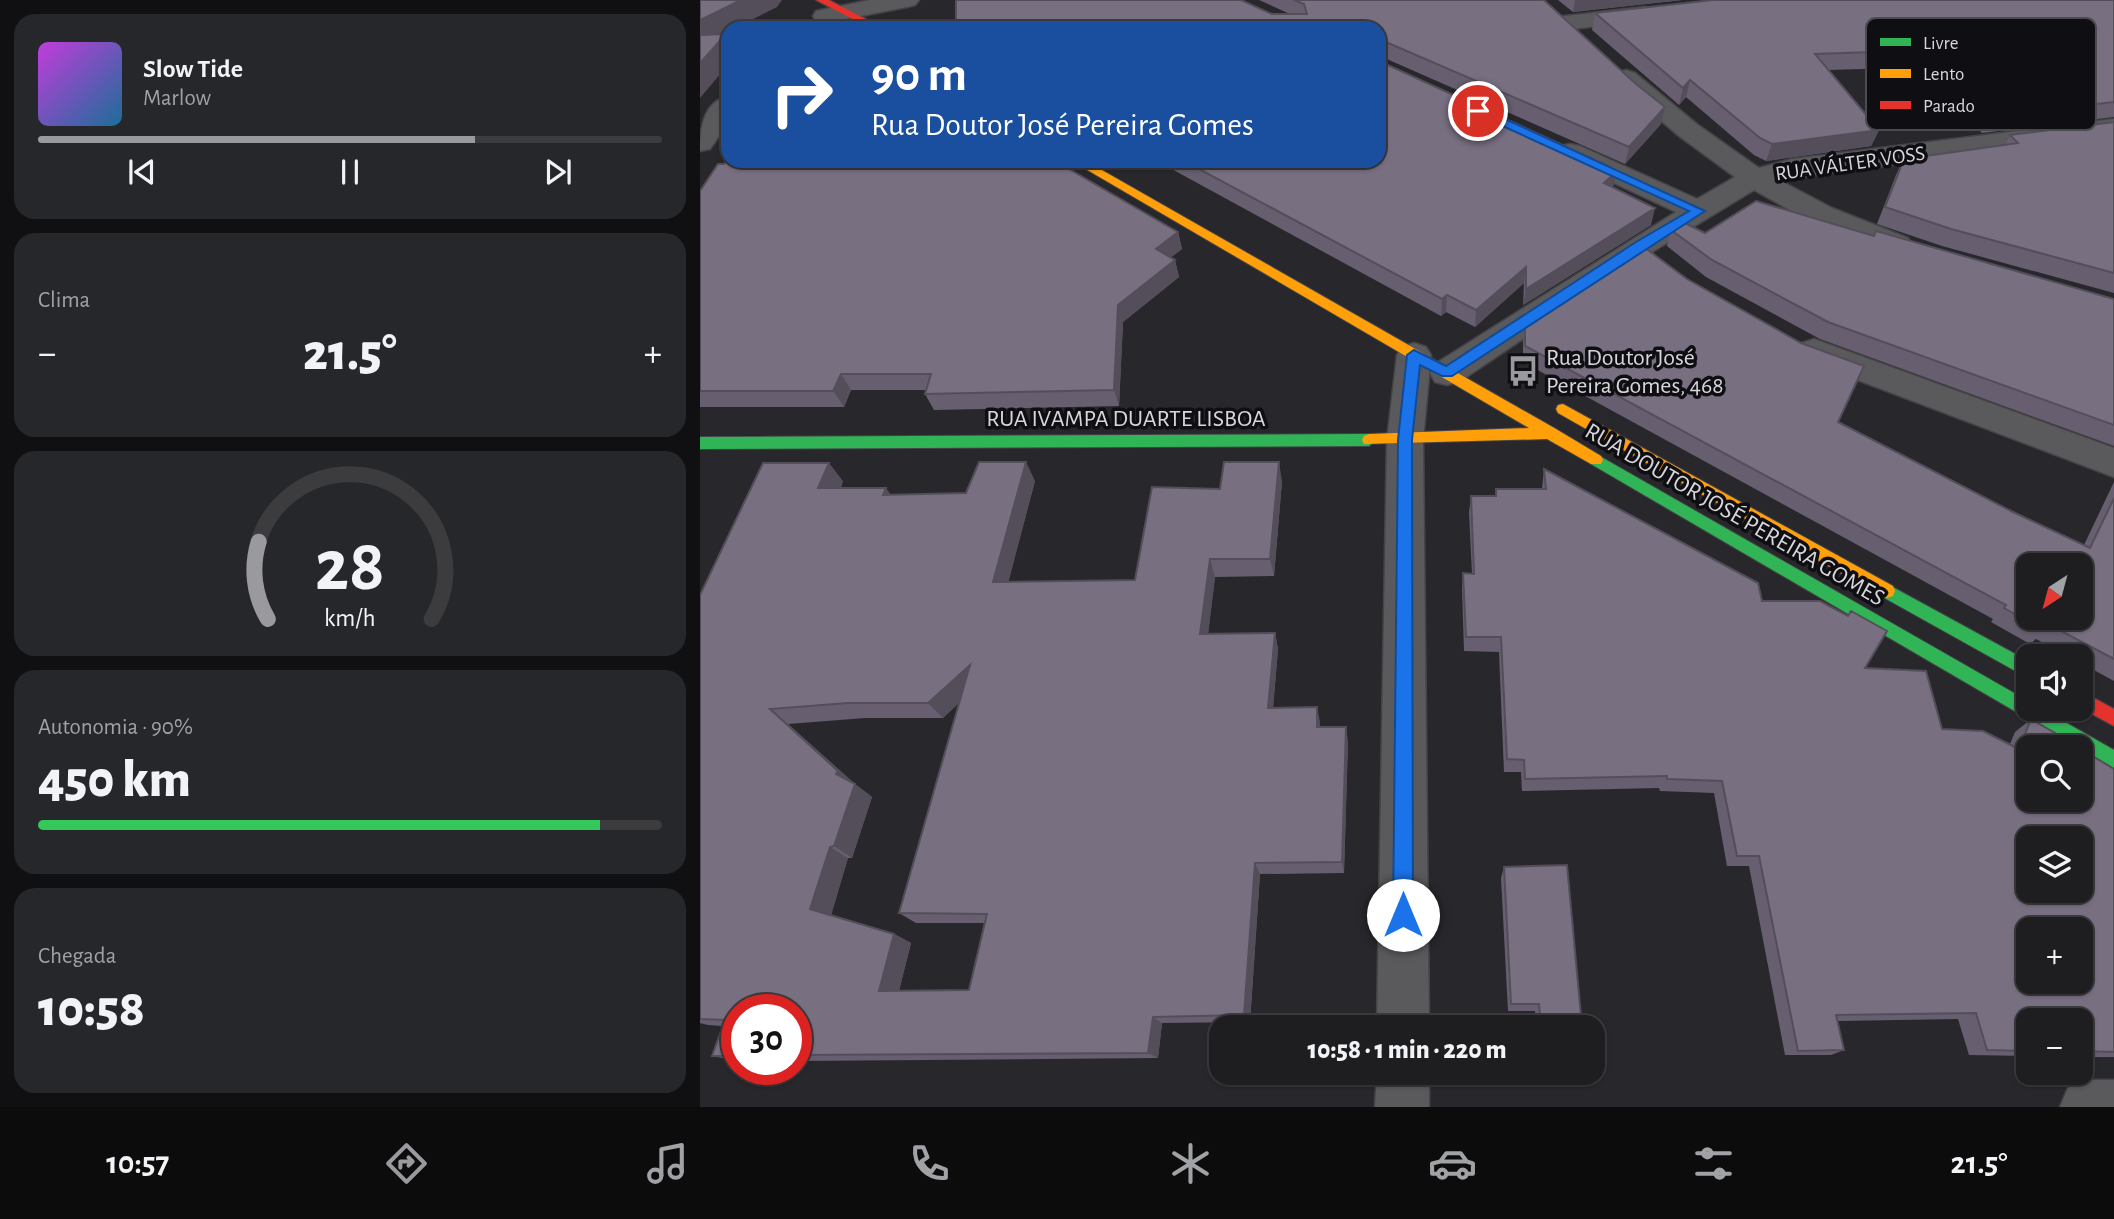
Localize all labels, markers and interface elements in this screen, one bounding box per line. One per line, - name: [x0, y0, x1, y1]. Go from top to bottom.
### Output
- legend: [1866, 18, 2096, 130]
- text: Livre: [1923, 34, 1958, 53]
- icon: right: [756, 49, 847, 140]
- text: 90 m: [871, 51, 967, 100]
- text: Slow Tide: [143, 56, 243, 82]
- text: Lento: [1923, 65, 1964, 84]
- pin: [1448, 81, 1508, 141]
- text: Marlow: [143, 87, 211, 110]
- icon: arrive: [1459, 92, 1497, 130]
- text: Parado: [1923, 97, 1975, 116]
- text: Rua Doutor José Pereira Gomes: [871, 109, 1254, 141]
- street label: RUA VÁLTER VOSS: [1774, 141, 1926, 184]
- icon: previous: [123, 153, 161, 191]
- icon: pause: [331, 153, 369, 191]
- icon: next: [539, 153, 577, 191]
- text: Clima: [38, 289, 90, 312]
- text: 21.5°: [303, 327, 397, 379]
- text: −: [38, 335, 56, 373]
- text: +: [644, 335, 662, 373]
- place label: Rua Doutor José Pereira Gomes, 468: [1546, 346, 1724, 398]
- bus stop icon: Rua Doutor José Pereira Gomes, 468: [1506, 354, 1540, 388]
- street label: RUA IVAMPA DUARTE LISBOA: [986, 407, 1266, 431]
- street label: RUA DOUTOR JOSÉ PEREIRA GOMES: [1581, 417, 1889, 611]
- text: 28: [315, 532, 385, 605]
- north arrow: [2016, 553, 2093, 630]
- map controls: [2016, 553, 2093, 1085]
- text: km/h: [324, 606, 376, 631]
- button: sound: [2016, 644, 2093, 721]
- text: Autonomia · 90%: [38, 716, 193, 739]
- button: search: [2016, 735, 2093, 812]
- text: 450 km: [38, 754, 191, 806]
- button: layers: [2016, 826, 2093, 903]
- position arrow: [1366, 878, 1440, 952]
- button: +: [2016, 917, 2093, 994]
- text: Chegada: [38, 945, 116, 968]
- text: 10:58: [38, 983, 145, 1035]
- speed limit sign: 30: [721, 994, 812, 1085]
- button: −: [2016, 1008, 2093, 1085]
- text: 10:58 · 1 min · 220 m: [1308, 1037, 1506, 1063]
- icon: directions: [382, 1139, 431, 1188]
- icon: music: [643, 1139, 692, 1188]
- icon: phone: [905, 1139, 954, 1188]
- icon: climate: [1166, 1139, 1215, 1188]
- icon: car: [1428, 1139, 1477, 1188]
- icon: filters: [1689, 1139, 1738, 1188]
- text: 10:57: [106, 1147, 169, 1179]
- text: 21.5°: [1951, 1147, 2008, 1179]

